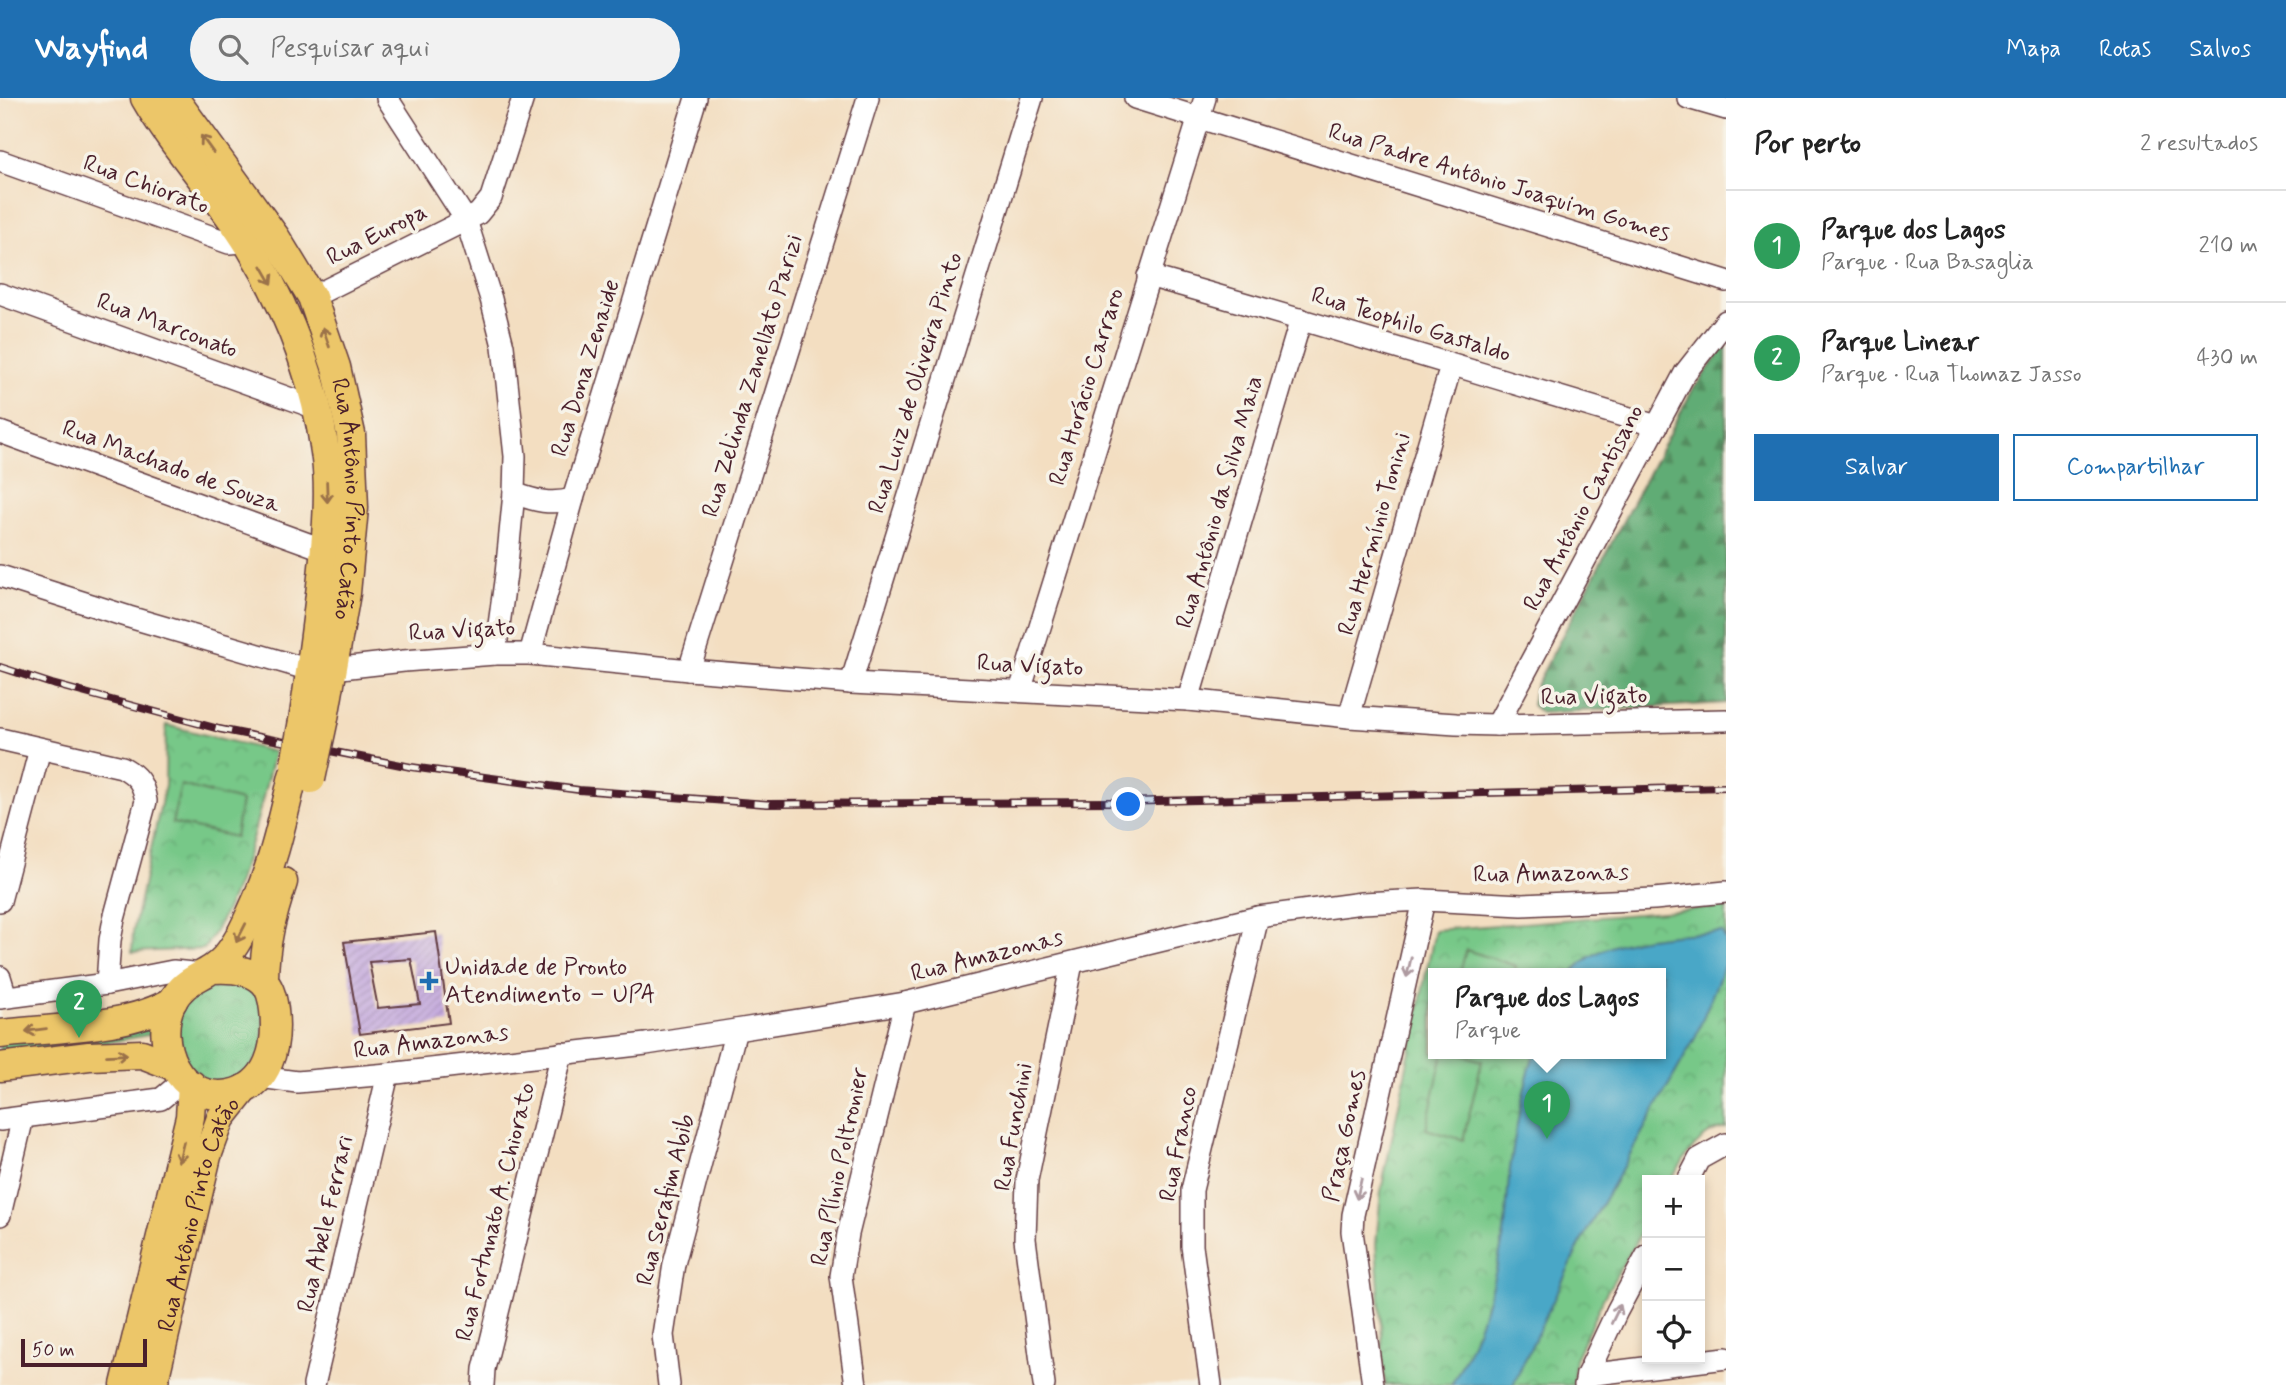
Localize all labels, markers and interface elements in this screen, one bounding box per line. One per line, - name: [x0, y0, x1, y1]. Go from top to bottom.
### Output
- search box: [190, 18, 680, 81]
- text: Wayfind: [35, 27, 148, 71]
- icon: search: [214, 30, 252, 68]
- text: Pesquisar aqui: [270, 32, 430, 66]
- text: Mapa: [2006, 34, 2061, 65]
- text: Rotas: [2099, 34, 2151, 65]
- text: Salvos: [2189, 34, 2251, 65]
- street label: Rua Padre Antônio Joaquim Gomes: [1324, 116, 1674, 250]
- text: Por perto: [1754, 124, 1861, 163]
- text: 2 resultados: [2140, 129, 2258, 159]
- one-way arrow: [200, 135, 214, 154]
- street label: Rua Chiorato: [79, 148, 213, 222]
- street label: Rua Europa: [321, 196, 433, 274]
- text: Parque dos Lagos: [1821, 214, 2006, 248]
- street label: Rua Zelinda Zanellato Parizi: [695, 231, 811, 521]
- text: 1: [1772, 231, 1782, 261]
- text: 210 m: [2198, 231, 2258, 261]
- text: Parque · Rua Basaglia: [1821, 248, 2034, 278]
- street label: Rua Luiz de Oliveira Pinto: [862, 249, 970, 517]
- one-way arrow: [260, 265, 274, 285]
- street label: Rua Dona Zenaide: [544, 275, 628, 461]
- street label: Rua Teophilo Gastaldo: [1307, 280, 1515, 370]
- street label: Rua Horácio Carraro: [1042, 285, 1132, 489]
- street label: Rua Marconato: [92, 286, 242, 366]
- one-way arrow: [319, 326, 331, 348]
- text: Parque Linear: [1821, 326, 1979, 360]
- text: 2: [1771, 343, 1783, 373]
- text: 430 m: [2197, 343, 2258, 373]
- text: Parque · Rua Thomaz Jasso: [1821, 360, 2082, 390]
- street label: Rua Antônio da Silva Maia: [1169, 372, 1271, 632]
- street label: Rua Antônio Pinto Catão: [323, 375, 370, 623]
- street label: Rua Antônio Cantisano: [1516, 400, 1652, 616]
- street label: Rua Machado de Souza: [58, 413, 285, 521]
- street label: Rua Hermínio Tonini: [1331, 429, 1419, 639]
- button: Salvar: [1754, 434, 1999, 501]
- button: Compartilhar: [2013, 434, 2258, 501]
- one-way arrow: [320, 480, 334, 503]
- street label: Rua Vigato: [408, 613, 516, 652]
- street label: Rua Vigato: [976, 648, 1084, 687]
- street label: Rua Vigato: [1540, 681, 1648, 716]
- your location: [1111, 787, 1145, 821]
- street label: Rua Amazonas: [1473, 857, 1630, 891]
- one-way arrow: [234, 922, 248, 943]
- street label: Rua Amazonas: [908, 922, 1067, 990]
- place label: Unidade de Pronto Atendimento – UPA: [445, 952, 655, 1011]
- one-way arrow: [1402, 955, 1416, 978]
- popup: [1428, 968, 1666, 1059]
- marker: Unidade de Pronto Atendimento – UPA: [419, 971, 439, 991]
- pin: 2: [56, 980, 102, 1038]
- text: Parque dos Lagos: [1455, 982, 1639, 1016]
- text: Parque: [1455, 1016, 1521, 1046]
- street label: Rua Amazonas: [352, 1017, 511, 1067]
- one-way arrow: [25, 1024, 48, 1037]
- one-way arrow: [105, 1048, 127, 1061]
- street label: Rua Funchini: [987, 1060, 1041, 1194]
- street label: Rua Plínio Poltronier: [804, 1065, 876, 1269]
- street label: Praça Gomes: [1316, 1067, 1374, 1205]
- street label: Rua Fortunato A. Chiorato: [449, 1079, 543, 1345]
- pin: 1: [1524, 1081, 1570, 1139]
- street label: Rua Franco: [1153, 1084, 1205, 1204]
- street label: Rua Antônio Pinto Catão: [151, 1090, 247, 1335]
- street label: Rua Serafim Abib: [630, 1111, 702, 1289]
- street label: Rua Abele Ferrari: [291, 1132, 361, 1316]
- one-way arrow: [174, 1140, 188, 1163]
- map controls: [1642, 1175, 1705, 1364]
- button: +: [1642, 1175, 1705, 1238]
- one-way arrow: [1352, 1177, 1366, 1200]
- button: −: [1642, 1238, 1705, 1301]
- button: locate: [1642, 1301, 1705, 1364]
- one-way arrow: [1609, 1304, 1623, 1325]
- scale bar: [21, 1336, 147, 1368]
- text: 50 m: [32, 1338, 75, 1363]

